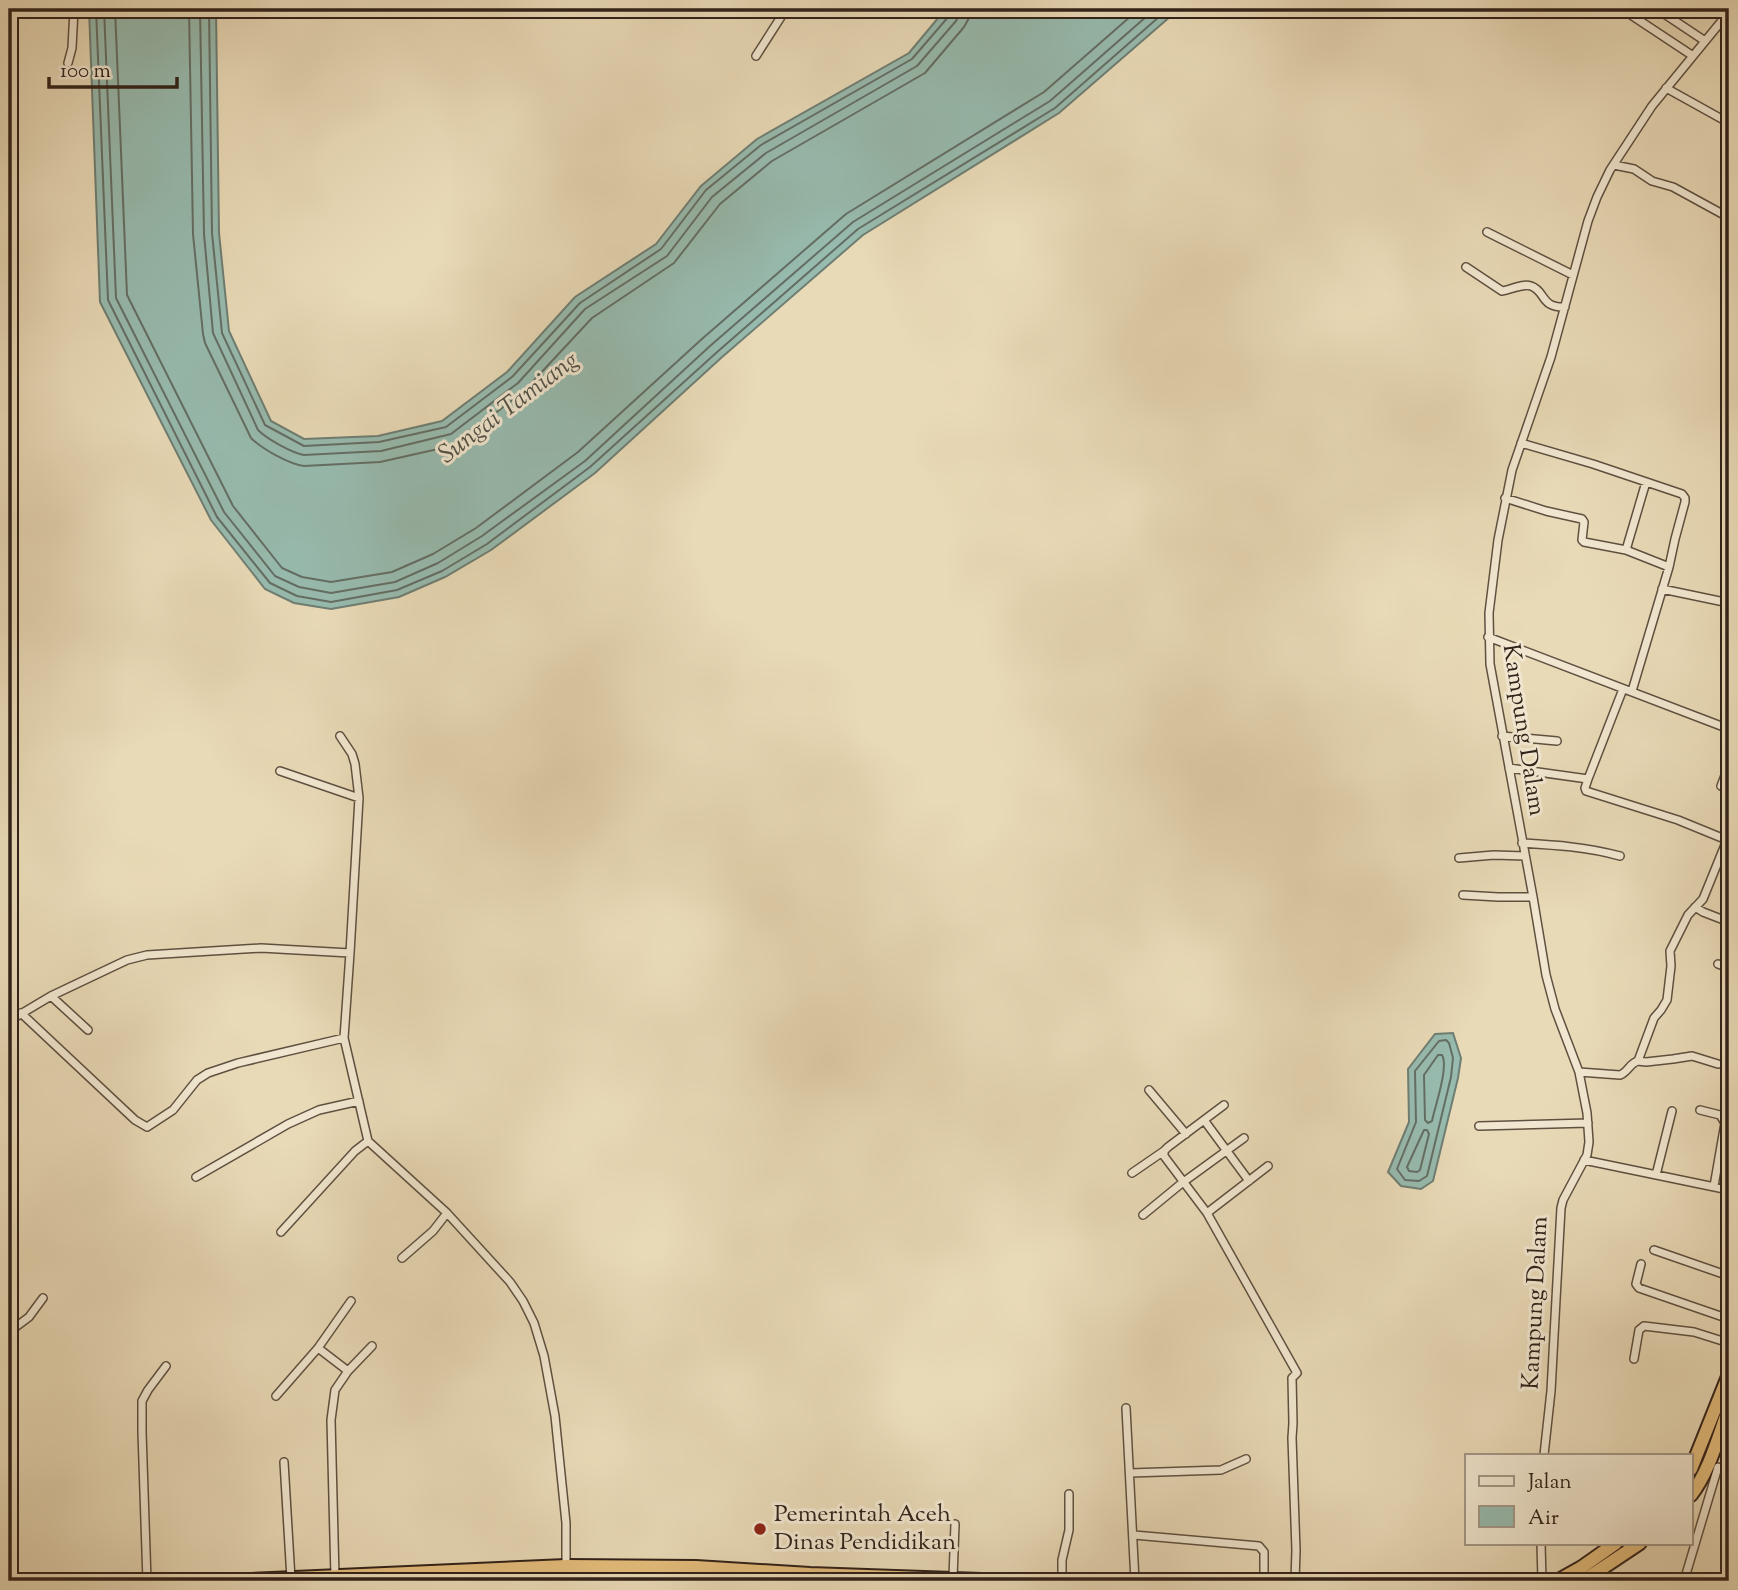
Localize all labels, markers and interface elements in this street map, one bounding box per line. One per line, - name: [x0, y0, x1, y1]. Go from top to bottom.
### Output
- scale bar: [49, 46, 177, 90]
- text: 100 m: [60, 57, 111, 87]
- water label: Sungai Tamiang: [431, 343, 587, 473]
- street label: Kampung Dalam: [1493, 642, 1553, 819]
- street label: Kampung Dalam: [1514, 1215, 1558, 1391]
- legend: [1465, 1454, 1692, 1544]
- text: Jalan: [1527, 1468, 1572, 1498]
- place label: Pemerintah Aceh Dinas Pendidikan: [774, 1498, 956, 1560]
- text: Air: [1528, 1504, 1559, 1534]
- marker: Pemerintah Aceh Dinas Pendidikan: [752, 1521, 768, 1537]

